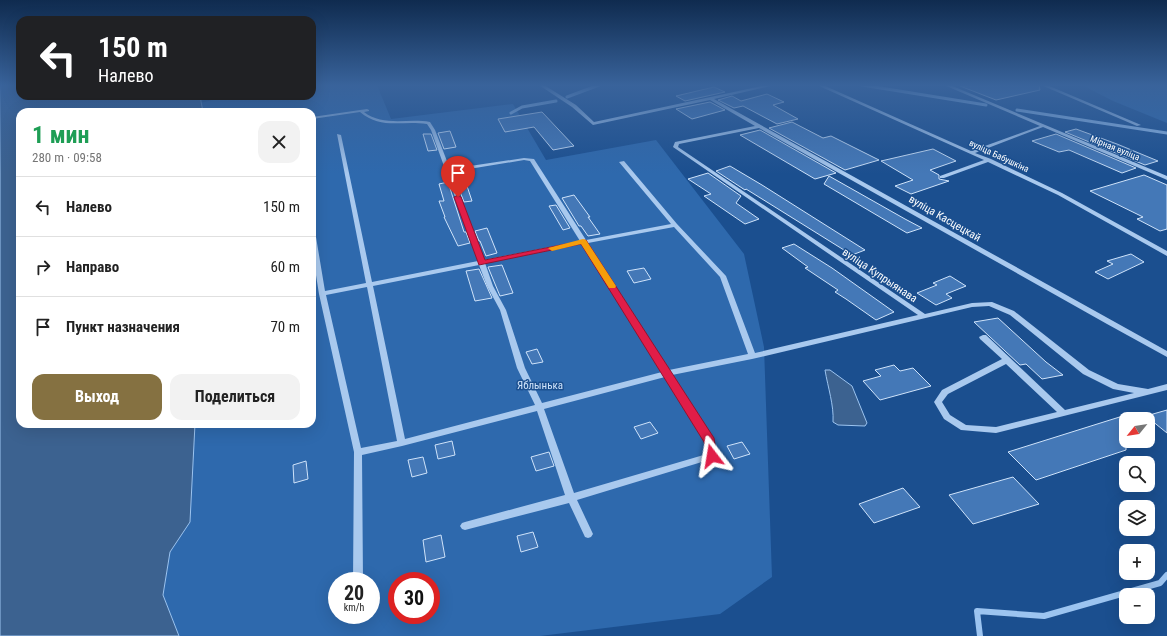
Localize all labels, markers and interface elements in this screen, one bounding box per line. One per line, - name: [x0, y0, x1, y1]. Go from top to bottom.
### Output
- text: 150 m: [98, 31, 168, 64]
- icon: left: [32, 32, 84, 84]
- text: Налево: [98, 65, 154, 86]
- text: 1 мин: [32, 121, 90, 149]
- button: close: [258, 121, 300, 163]
- street label: Мірная вуліца: [1089, 134, 1141, 162]
- street label: вуліца Бабушкіна: [968, 138, 1030, 174]
- text: 280 m · 09:58: [32, 150, 102, 165]
- pin: [441, 156, 475, 197]
- icon: arrive: [447, 162, 469, 184]
- street label: вуліца Касцецкай: [906, 193, 983, 244]
- icon: left: [32, 196, 54, 218]
- text: Налево: [66, 198, 112, 216]
- text: 150 m: [263, 198, 300, 216]
- street label: вуліца Купрыянава: [840, 246, 920, 305]
- icon: right: [32, 256, 54, 278]
- text: Направо: [66, 258, 119, 276]
- text: 60 m: [270, 258, 300, 276]
- icon: arrive: [32, 316, 54, 338]
- text: Пункт назначения: [66, 318, 180, 336]
- text: 70 m: [270, 318, 300, 336]
- button: Выход: [32, 374, 162, 420]
- button: Поделиться: [170, 374, 300, 420]
- park label: Яблынька: [517, 379, 563, 392]
- north arrow: [1119, 412, 1155, 448]
- map controls: [1119, 412, 1155, 624]
- position arrow: [691, 435, 733, 477]
- button: search: [1119, 456, 1155, 492]
- button: layers: [1119, 500, 1155, 536]
- button: +: [1119, 544, 1155, 580]
- speed limit sign: 30: [388, 572, 440, 624]
- text: 20: [344, 581, 364, 605]
- button: −: [1119, 588, 1155, 624]
- text: km/h: [344, 602, 364, 613]

